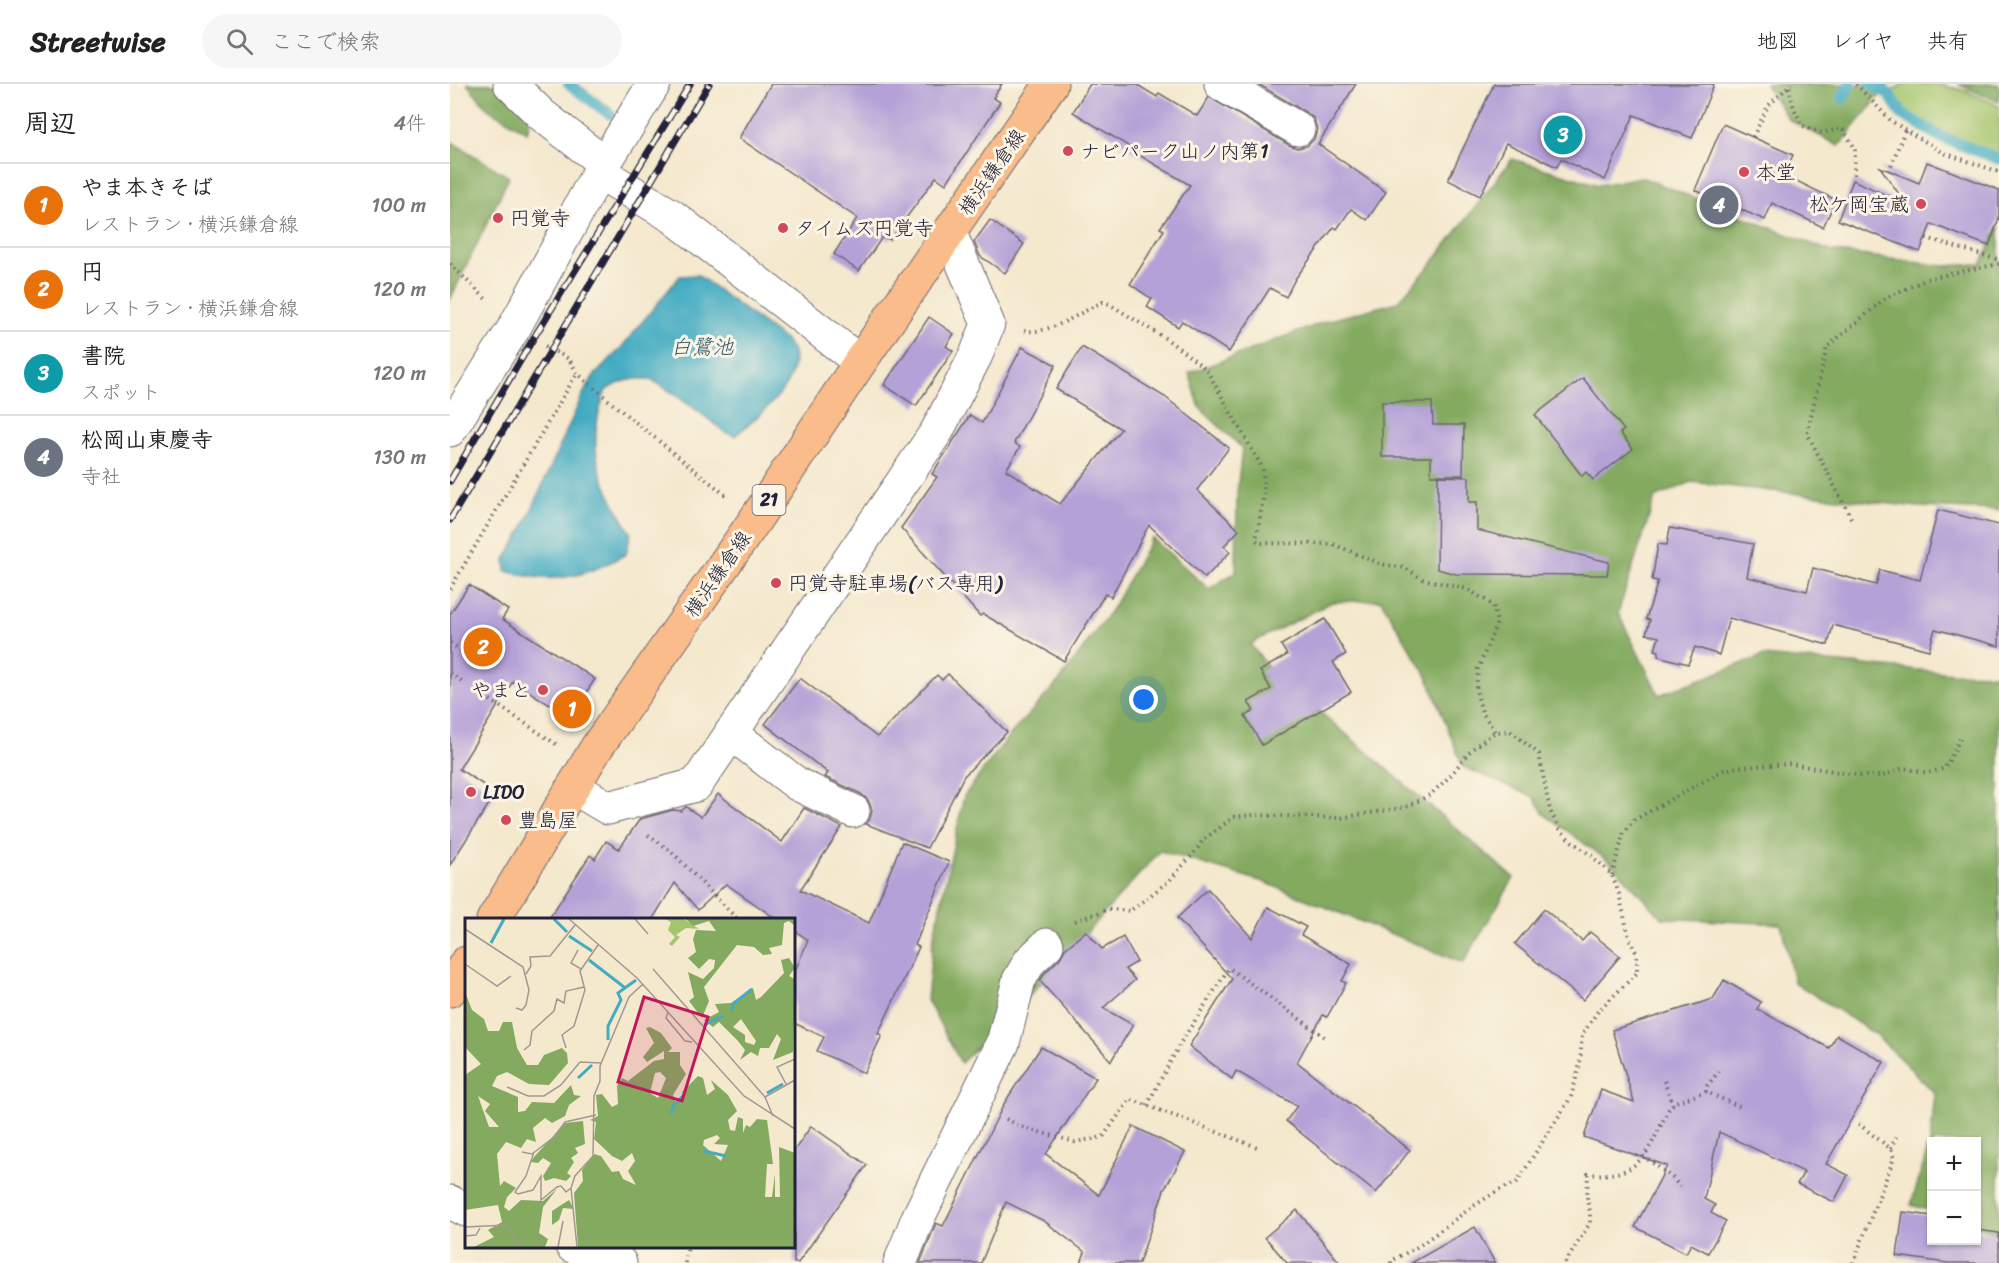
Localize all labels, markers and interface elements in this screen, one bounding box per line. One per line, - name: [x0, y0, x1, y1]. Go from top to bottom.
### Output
- search box: [202, 14, 622, 68]
- text: Streetwise: [30, 17, 166, 66]
- text: ここで検索: [271, 22, 381, 61]
- text: 地図: [1757, 22, 1799, 60]
- text: レイヤ: [1832, 22, 1894, 60]
- text: 共有: [1927, 22, 1969, 60]
- icon: search: [223, 25, 256, 58]
- text: 周辺: [24, 100, 76, 146]
- text: 4件: [394, 106, 426, 141]
- pin: 3: [1544, 112, 1582, 158]
- street label: 横浜鎌倉線: [949, 121, 1035, 223]
- place label: ナビパーク山ノ内第1: [1080, 134, 1269, 169]
- marker: ナビパーク山ノ内第1: [1061, 144, 1075, 158]
- place label: 本堂: [1756, 155, 1796, 190]
- marker: 本堂: [1737, 165, 1751, 179]
- text: やま本きそば: [81, 168, 213, 207]
- pin: 4: [1700, 182, 1738, 228]
- place label: 松ケ岡宝蔵: [1809, 187, 1909, 222]
- text: 1: [39, 188, 48, 223]
- text: 100 m: [372, 188, 426, 223]
- marker: 松ケ岡宝蔵: [1914, 197, 1928, 211]
- place label: 円覚寺: [510, 201, 570, 236]
- text: レストラン · 横浜鎌倉線: [81, 207, 298, 242]
- marker: 円覚寺: [491, 211, 505, 225]
- place label: タイムズ円覚寺: [795, 211, 933, 246]
- marker: タイムズ円覚寺: [776, 221, 790, 235]
- text: 円: [81, 252, 103, 291]
- text: 2: [38, 272, 49, 307]
- text: 120 m: [373, 272, 426, 307]
- text: レストラン · 横浜鎌倉線: [81, 291, 298, 326]
- water label: 白鷺池: [671, 328, 734, 366]
- text: 書院: [81, 336, 125, 375]
- text: 3: [38, 356, 49, 391]
- text: 120 m: [373, 356, 426, 391]
- text: スポット: [81, 375, 161, 410]
- text: 松岡山東慶寺: [81, 420, 213, 459]
- text: 4: [37, 440, 50, 475]
- text: 130 m: [373, 440, 426, 475]
- text: 寺社: [81, 459, 121, 494]
- road number: 21: [752, 485, 786, 515]
- street label: 横浜鎌倉線: [675, 523, 761, 625]
- place label: 円覚寺駐車場(バス専用): [788, 566, 1003, 601]
- marker: 円覚寺駐車場(バス専用): [769, 576, 783, 590]
- pin: 2: [464, 624, 502, 670]
- place label: やまと: [471, 673, 531, 708]
- marker: やまと: [536, 683, 550, 697]
- your location: [1129, 685, 1158, 714]
- pin: 1: [552, 686, 592, 732]
- place label: LIDO: [483, 775, 525, 810]
- marker: LIDO: [464, 785, 478, 799]
- place label: 豊島屋: [518, 803, 578, 838]
- marker: 豊島屋: [499, 813, 513, 827]
- inset map: [465, 918, 795, 1248]
- map controls: [1927, 1137, 1981, 1245]
- button: +: [1927, 1137, 1981, 1191]
- button: −: [1927, 1191, 1981, 1245]

